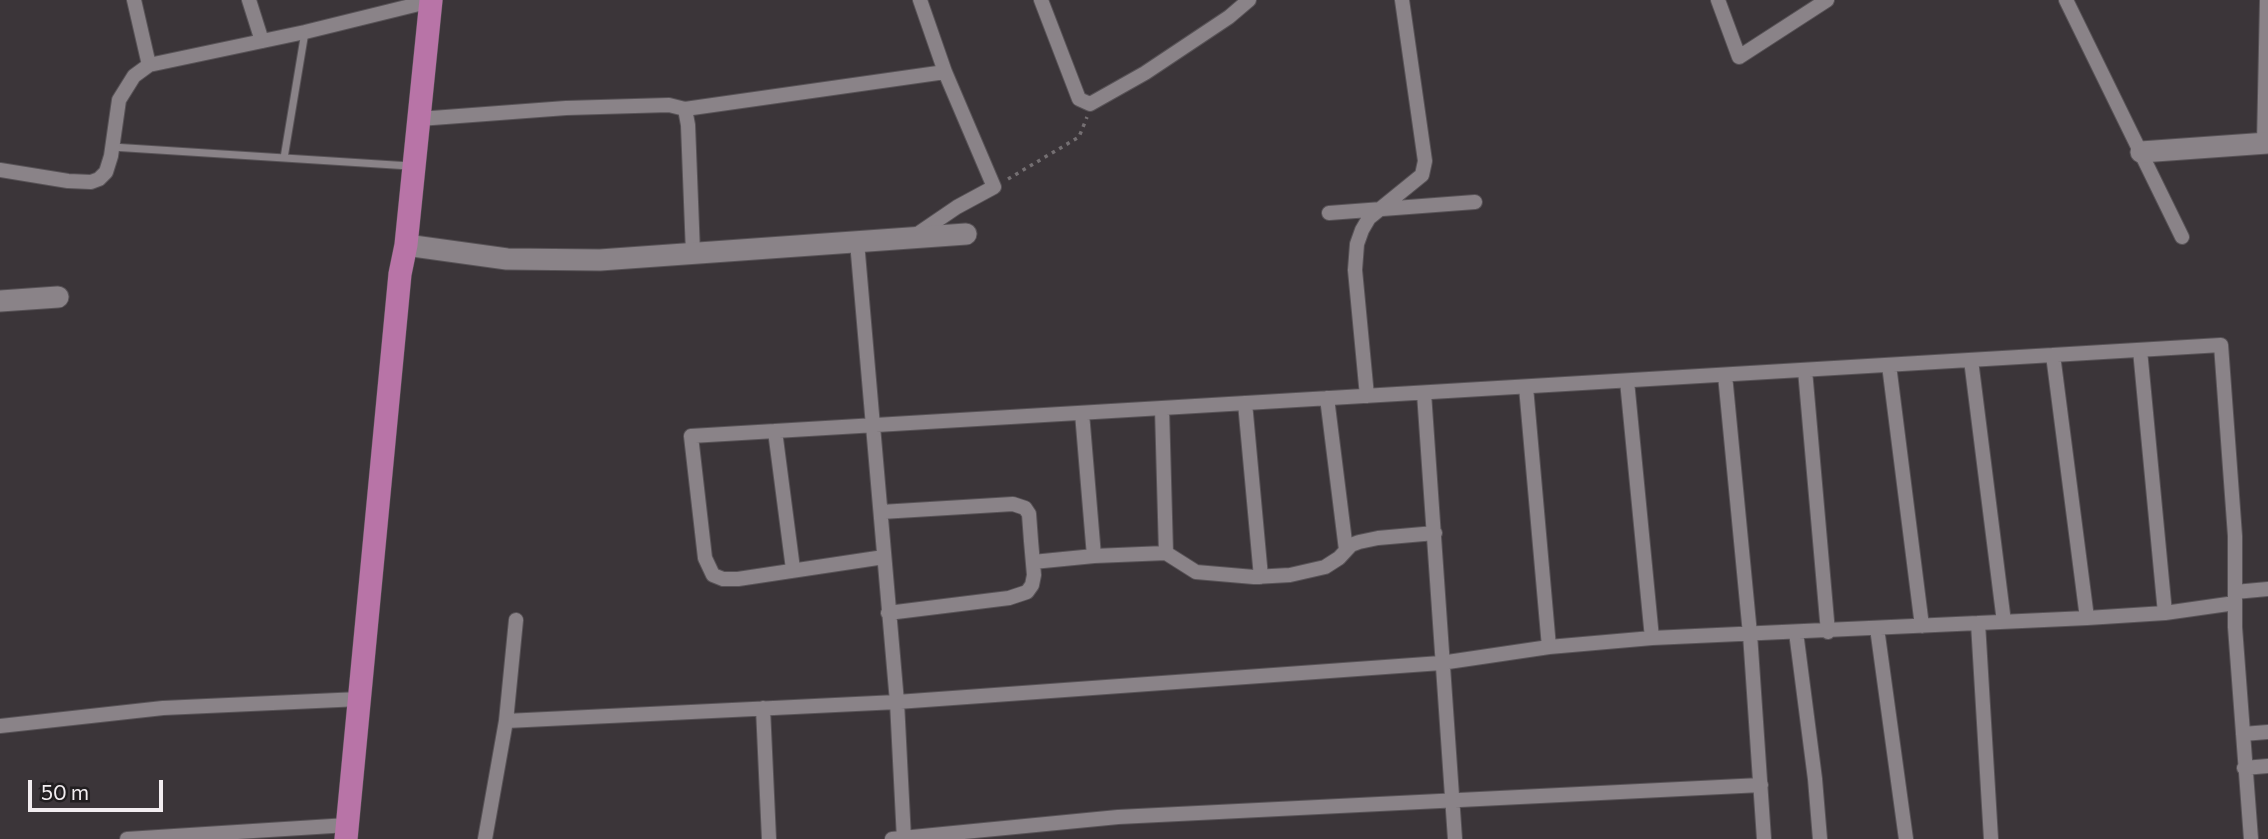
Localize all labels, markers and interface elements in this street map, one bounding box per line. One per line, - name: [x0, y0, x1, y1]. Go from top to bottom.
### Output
- scale bar: [32, 766, 166, 810]
- text: 50 m: [41, 779, 89, 804]

